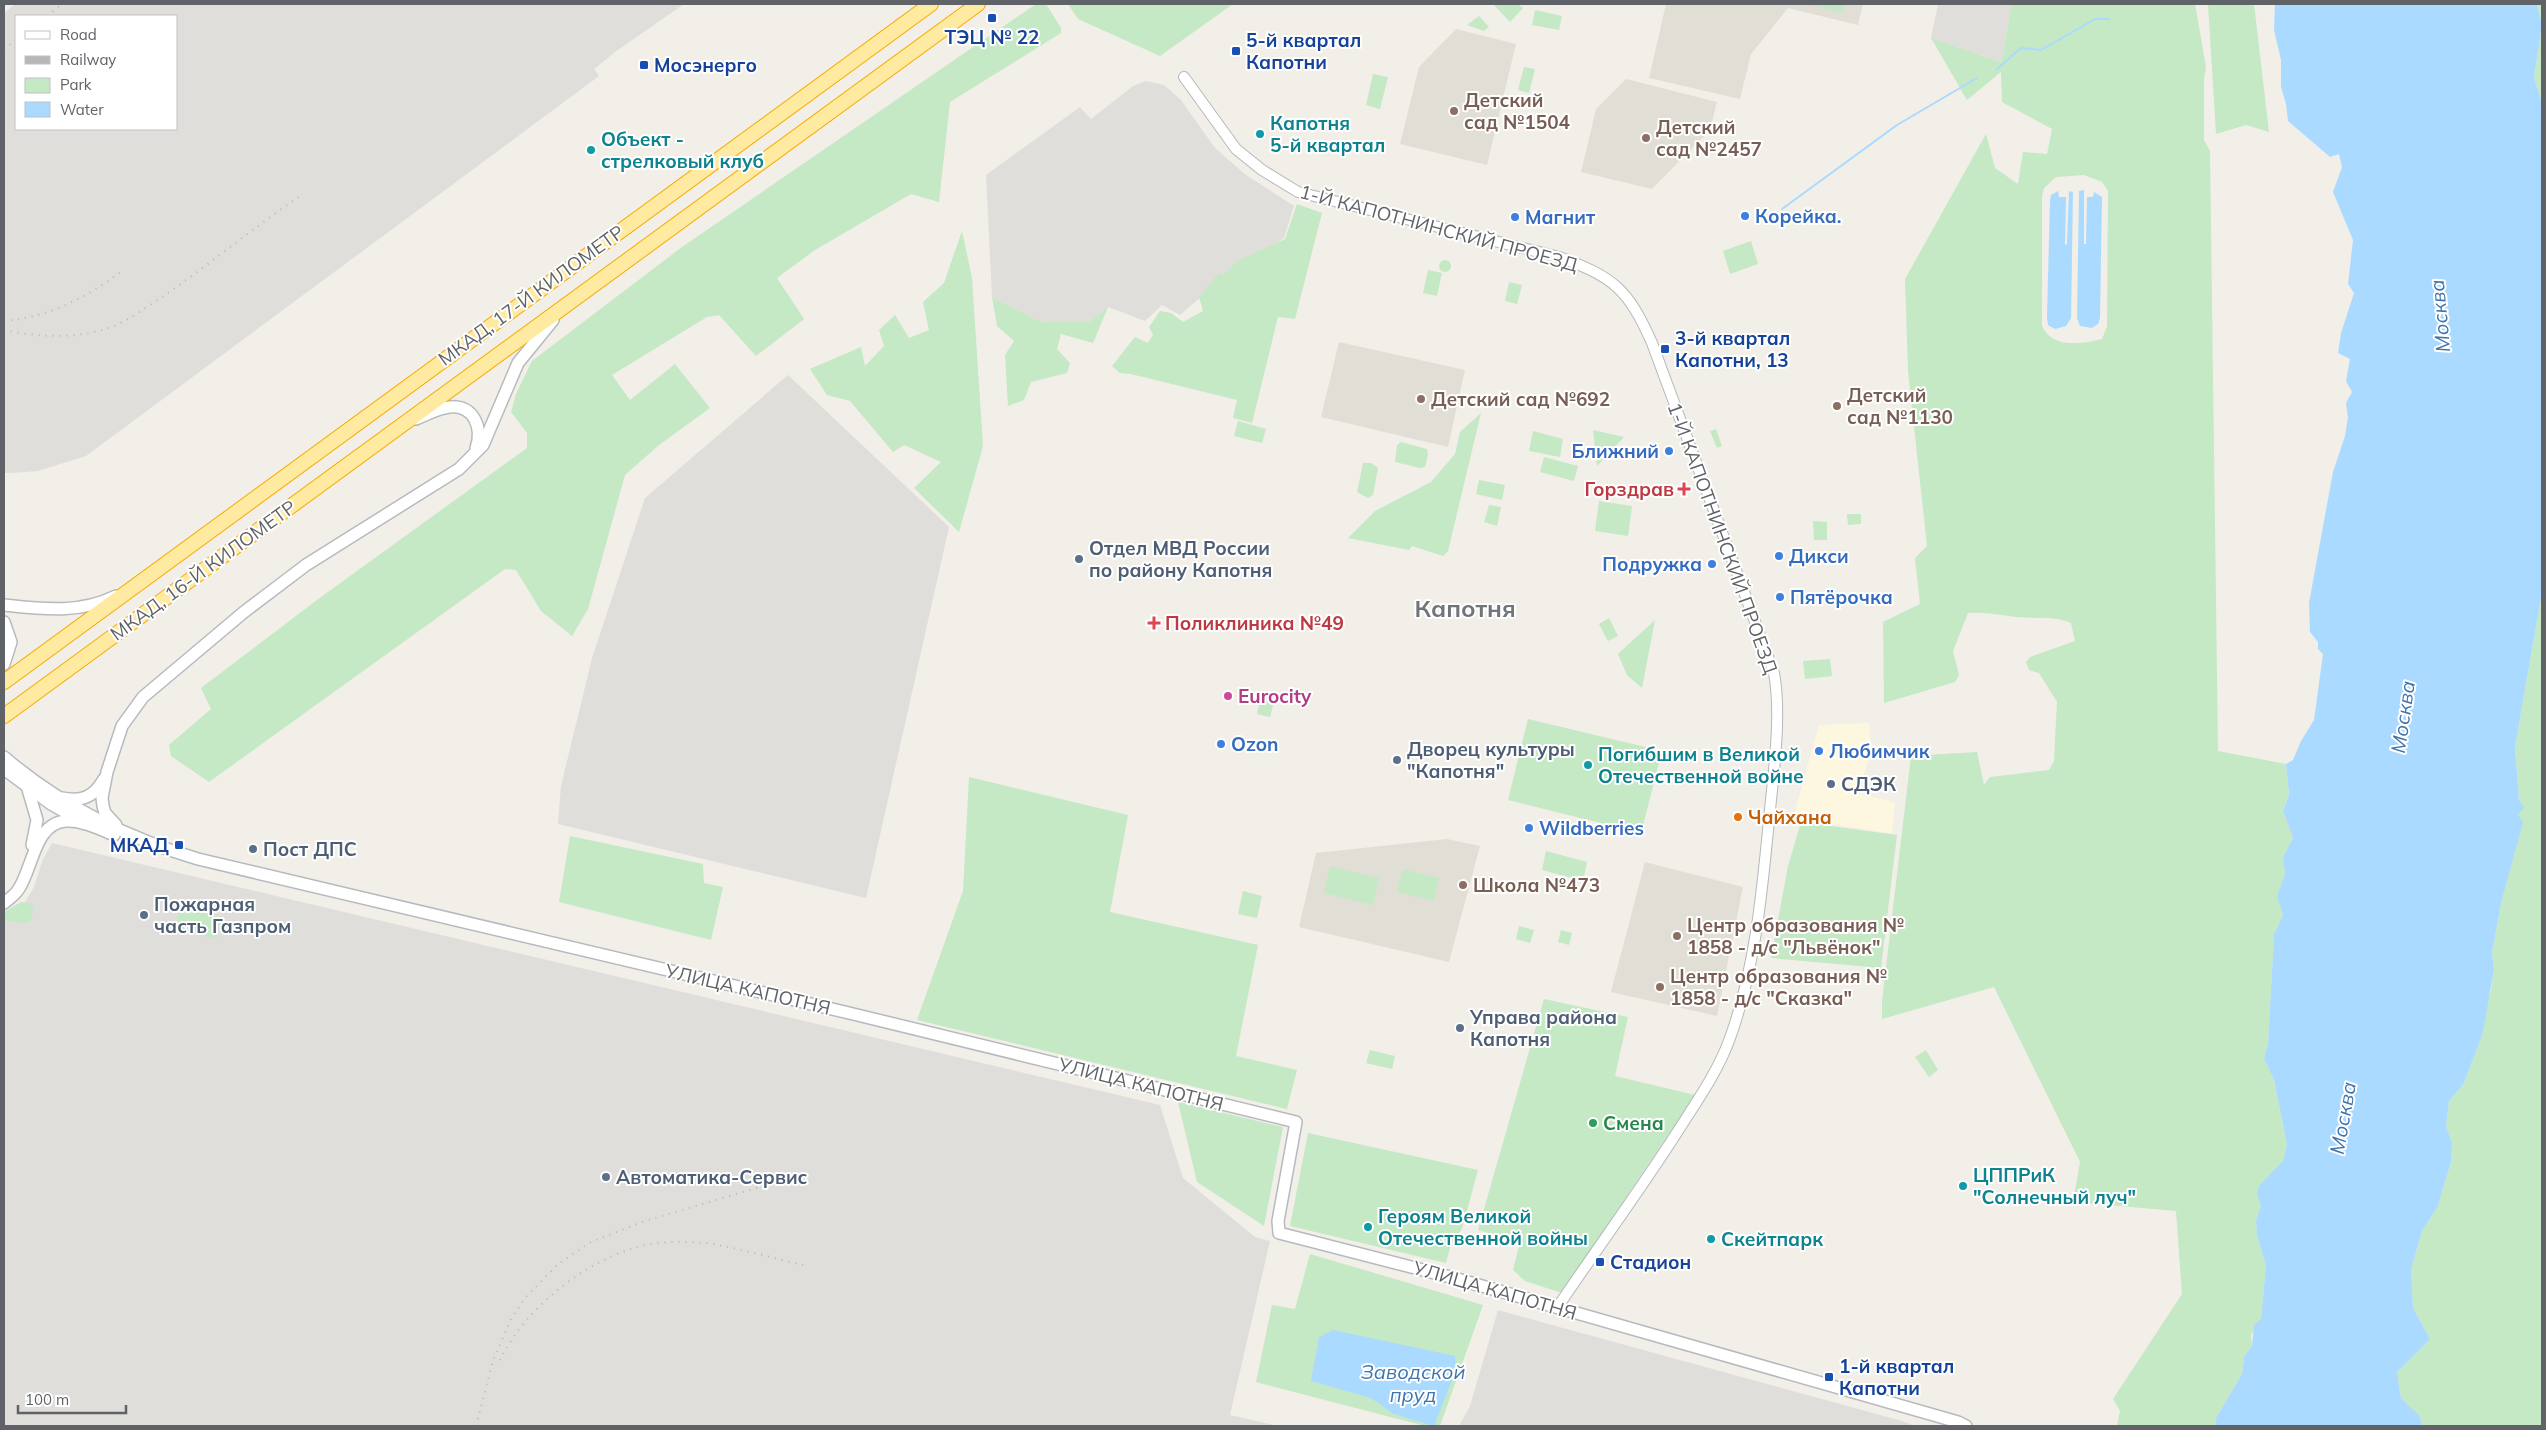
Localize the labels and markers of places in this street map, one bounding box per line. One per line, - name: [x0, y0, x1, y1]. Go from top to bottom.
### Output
- marker: ТЭЦ № 22: [986, 12, 998, 24]
- place label: ТЭЦ № 22: [944, 25, 1040, 49]
- place label: 5-й квартал Капотни: [1246, 28, 1361, 74]
- marker: 5-й квартал Капотни: [1230, 45, 1242, 57]
- place label: Мосэнерго: [654, 53, 757, 77]
- marker: Мосэнерго: [638, 59, 650, 71]
- place label: Детский сад №1504: [1464, 88, 1571, 134]
- marker: Детский сад №1504: [1448, 105, 1460, 117]
- place label: Капотня 5-й квартал: [1270, 111, 1385, 157]
- place label: Детский сад №2457: [1656, 115, 1762, 161]
- place label: Объект - стрелковый клуб: [601, 127, 764, 173]
- marker: Капотня 5-й квартал: [1254, 128, 1266, 140]
- marker: Детский сад №2457: [1640, 132, 1652, 144]
- marker: Объект - стрелковый клуб: [585, 144, 597, 156]
- place label: Корейка.: [1755, 204, 1841, 228]
- place label: Магнит: [1525, 205, 1596, 229]
- marker: Корейка.: [1739, 210, 1751, 222]
- marker: Магнит: [1509, 211, 1521, 223]
- place label: 3-й квартал Капотни, 13: [1675, 326, 1790, 372]
- marker: 3-й квартал Капотни, 13: [1659, 343, 1671, 355]
- place label: Детский сад №1130: [1847, 383, 1953, 429]
- place label: Детский сад №692: [1431, 387, 1610, 411]
- marker: Детский сад №692: [1415, 393, 1427, 405]
- marker: Детский сад №1130: [1831, 400, 1843, 412]
- place label: Ближний: [1571, 439, 1659, 463]
- marker: Ближний: [1663, 445, 1675, 457]
- place label: Горздрав: [1584, 477, 1674, 501]
- marker: Горздрав: [1678, 483, 1690, 495]
- place label: Отдел МВД России по району Капотня: [1089, 536, 1272, 582]
- place label: Дикси: [1789, 544, 1849, 568]
- marker: Дикси: [1773, 550, 1785, 562]
- place label: Подружка: [1602, 552, 1702, 576]
- marker: Отдел МВД России по району Капотня: [1073, 553, 1085, 565]
- marker: Подружка: [1706, 558, 1718, 570]
- place label: Пятёрочка: [1790, 585, 1893, 609]
- marker: Пятёрочка: [1774, 591, 1786, 603]
- place label: Поликлиника №49: [1165, 611, 1344, 635]
- marker: Поликлиника №49: [1147, 616, 1161, 630]
- place label: Eurocity: [1238, 684, 1312, 708]
- marker: Eurocity: [1222, 690, 1234, 702]
- place label: Ozon: [1231, 732, 1278, 756]
- place label: Дворец культуры "Капотня": [1407, 737, 1575, 783]
- marker: Ozon: [1215, 738, 1227, 750]
- place label: Любимчик: [1829, 739, 1930, 763]
- place label: Погибшим в Великой Отечественной войне: [1598, 742, 1804, 788]
- marker: Любимчик: [1813, 745, 1825, 757]
- marker: Дворец культуры "Капотня": [1391, 754, 1403, 766]
- marker: Погибшим в Великой Отечественной войне: [1582, 759, 1594, 771]
- place label: СДЭК: [1841, 772, 1897, 796]
- marker: СДЭК: [1825, 778, 1837, 790]
- place label: Чайхана: [1748, 805, 1832, 829]
- marker: Чайхана: [1732, 811, 1744, 823]
- place label: Wildberries: [1539, 816, 1644, 840]
- marker: Wildberries: [1523, 822, 1535, 834]
- place label: МКАД: [110, 833, 169, 857]
- place label: Пост ДПС: [263, 837, 357, 861]
- marker: МКАД: [173, 839, 185, 851]
- marker: Пост ДПС: [247, 843, 259, 855]
- place label: Школа №473: [1473, 873, 1600, 897]
- marker: Школа №473: [1457, 879, 1469, 891]
- place label: Пожарная часть Газпром: [154, 892, 291, 938]
- marker: Пожарная часть Газпром: [138, 909, 150, 921]
- place label: Центр образования № 1858 - д/с "Львёнок": [1687, 913, 1904, 959]
- marker: Центр образования № 1858 - д/с "Львёнок": [1671, 930, 1683, 942]
- place label: Центр образования № 1858 - д/с "Сказка": [1670, 964, 1887, 1010]
- marker: Центр образования № 1858 - д/с "Сказка": [1654, 981, 1666, 993]
- place label: Управа района Капотня: [1469, 1005, 1617, 1051]
- marker: Управа района Капотня: [1454, 1022, 1466, 1034]
- place label: Смена: [1603, 1111, 1664, 1135]
- marker: Смена: [1587, 1117, 1599, 1129]
- place label: ЦППРиК "Солнечный луч": [1973, 1163, 2136, 1209]
- place label: Автоматика-Сервис: [616, 1165, 808, 1189]
- marker: Автоматика-Сервис: [600, 1171, 612, 1183]
- marker: ЦППРиК "Солнечный луч": [1957, 1180, 1969, 1192]
- place label: Героям Великой Отечественной войны: [1378, 1204, 1588, 1250]
- marker: Героям Великой Отечественной войны: [1362, 1221, 1374, 1233]
- place label: Скейтпарк: [1721, 1227, 1823, 1251]
- marker: Скейтпарк: [1705, 1233, 1717, 1245]
- place label: Стадион: [1610, 1250, 1691, 1274]
- marker: Стадион: [1594, 1256, 1606, 1268]
- place label: 1-й квартал Капотни: [1839, 1354, 1954, 1400]
- marker: 1-й квартал Капотни: [1823, 1371, 1835, 1383]

